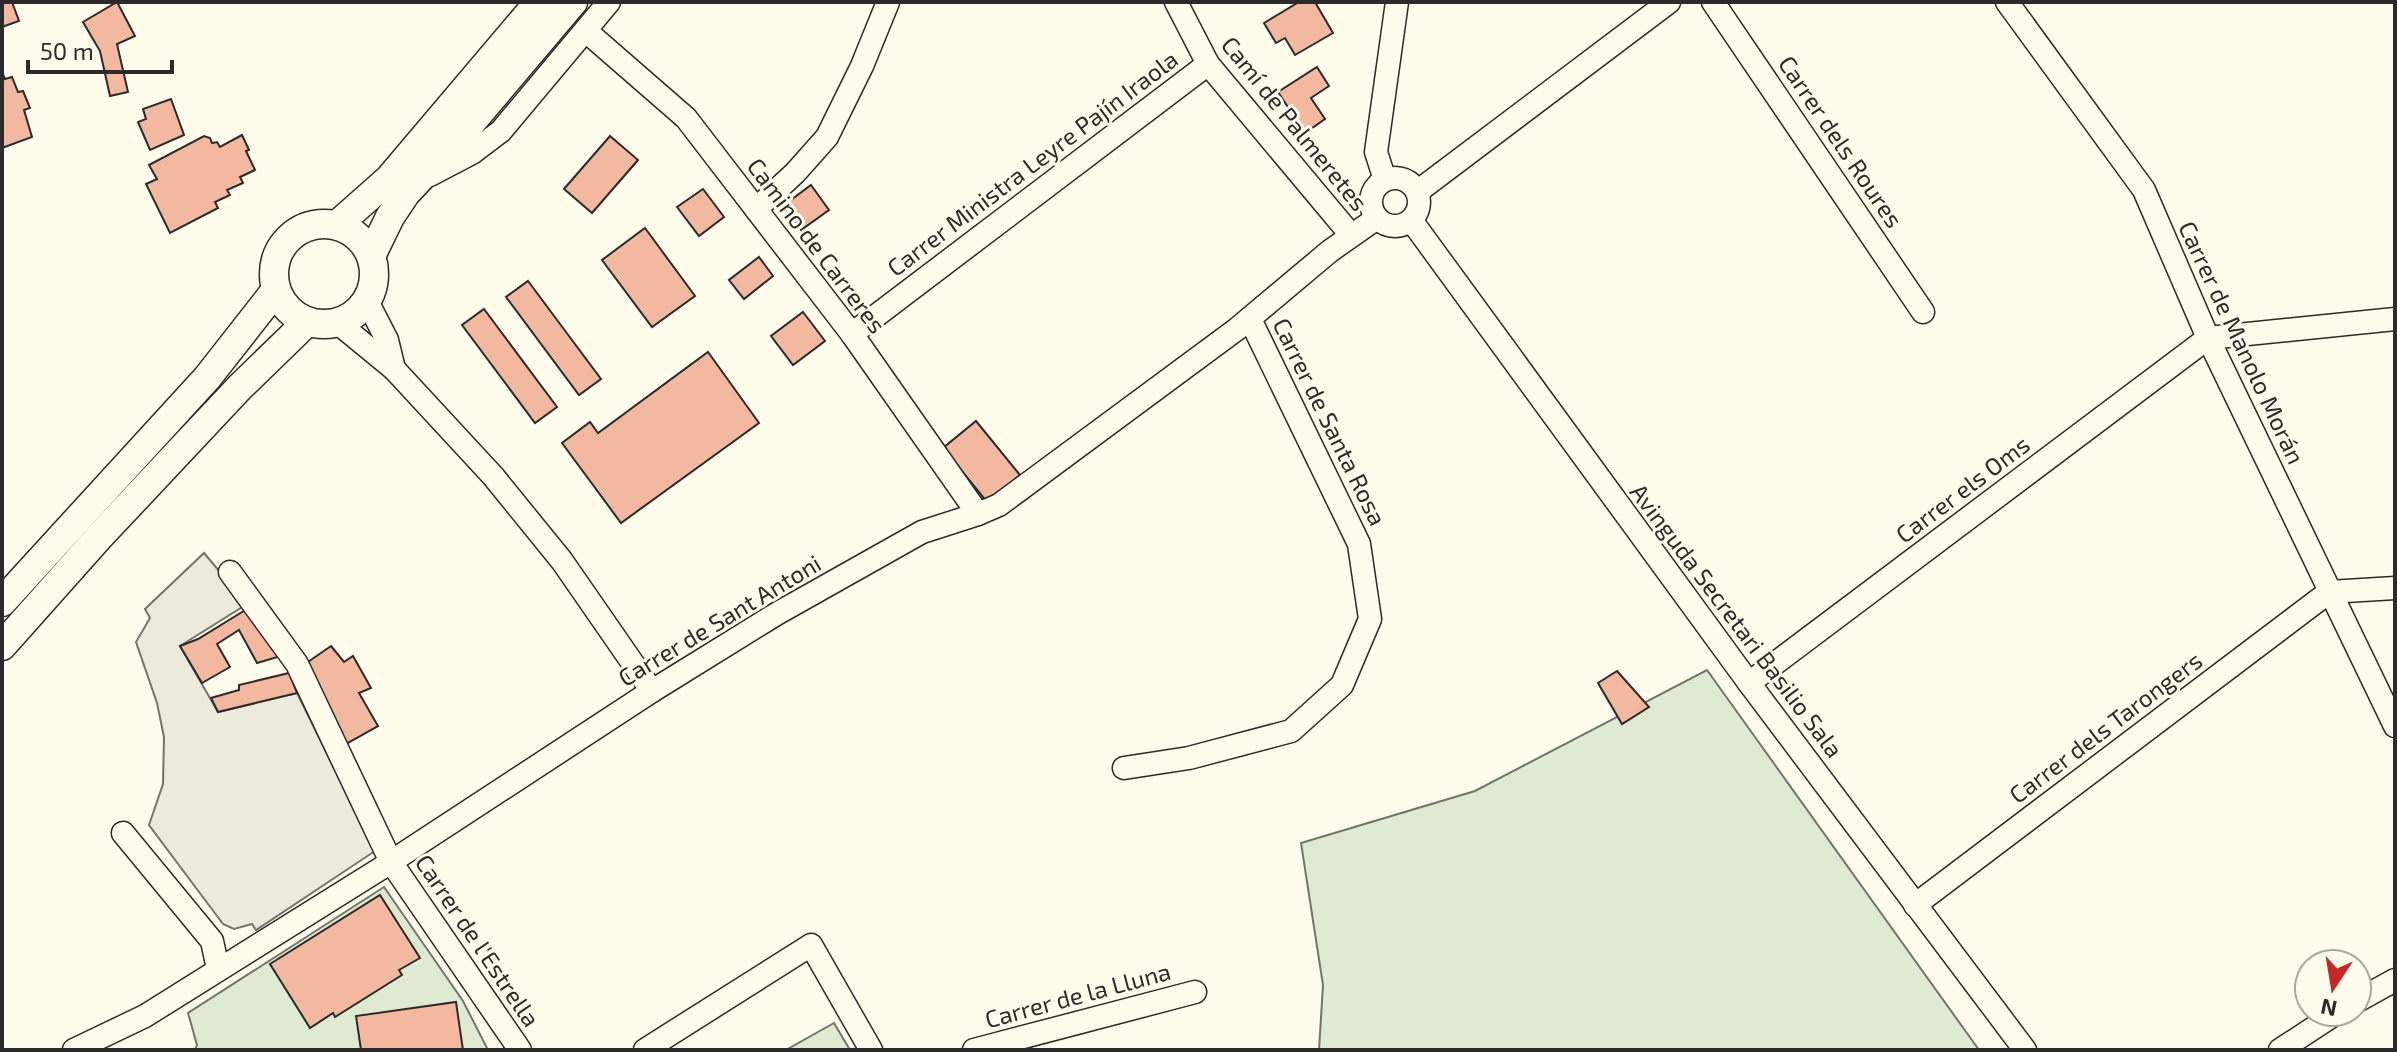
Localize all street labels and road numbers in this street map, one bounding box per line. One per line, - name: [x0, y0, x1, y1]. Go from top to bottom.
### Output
- street label: Camí de Palmeretes: [1216, 30, 1374, 216]
- street label: Carrer Ministra Leyre Pajín Iraola: [881, 44, 1183, 282]
- street label: Carrer dels Roures: [1773, 50, 1909, 233]
- street label: Camino de Carreres: [742, 152, 893, 338]
- street label: Carrer de Manolo Morán: [2173, 216, 2311, 468]
- street label: Carrer de Santa Rosa: [1268, 313, 1393, 530]
- street label: Carrer els Oms: [1889, 429, 2035, 549]
- street label: Avinguda Secretari Basilio Sala: [1625, 478, 1850, 763]
- street label: Carrer de Sant Antoni: [613, 548, 826, 692]
- street label: Carrer dels Tarongers: [2003, 645, 2207, 809]
- street label: Carrer de l'Estrella: [410, 849, 547, 1032]
- street label: Carrer de la Lluna: [982, 956, 1174, 1033]

